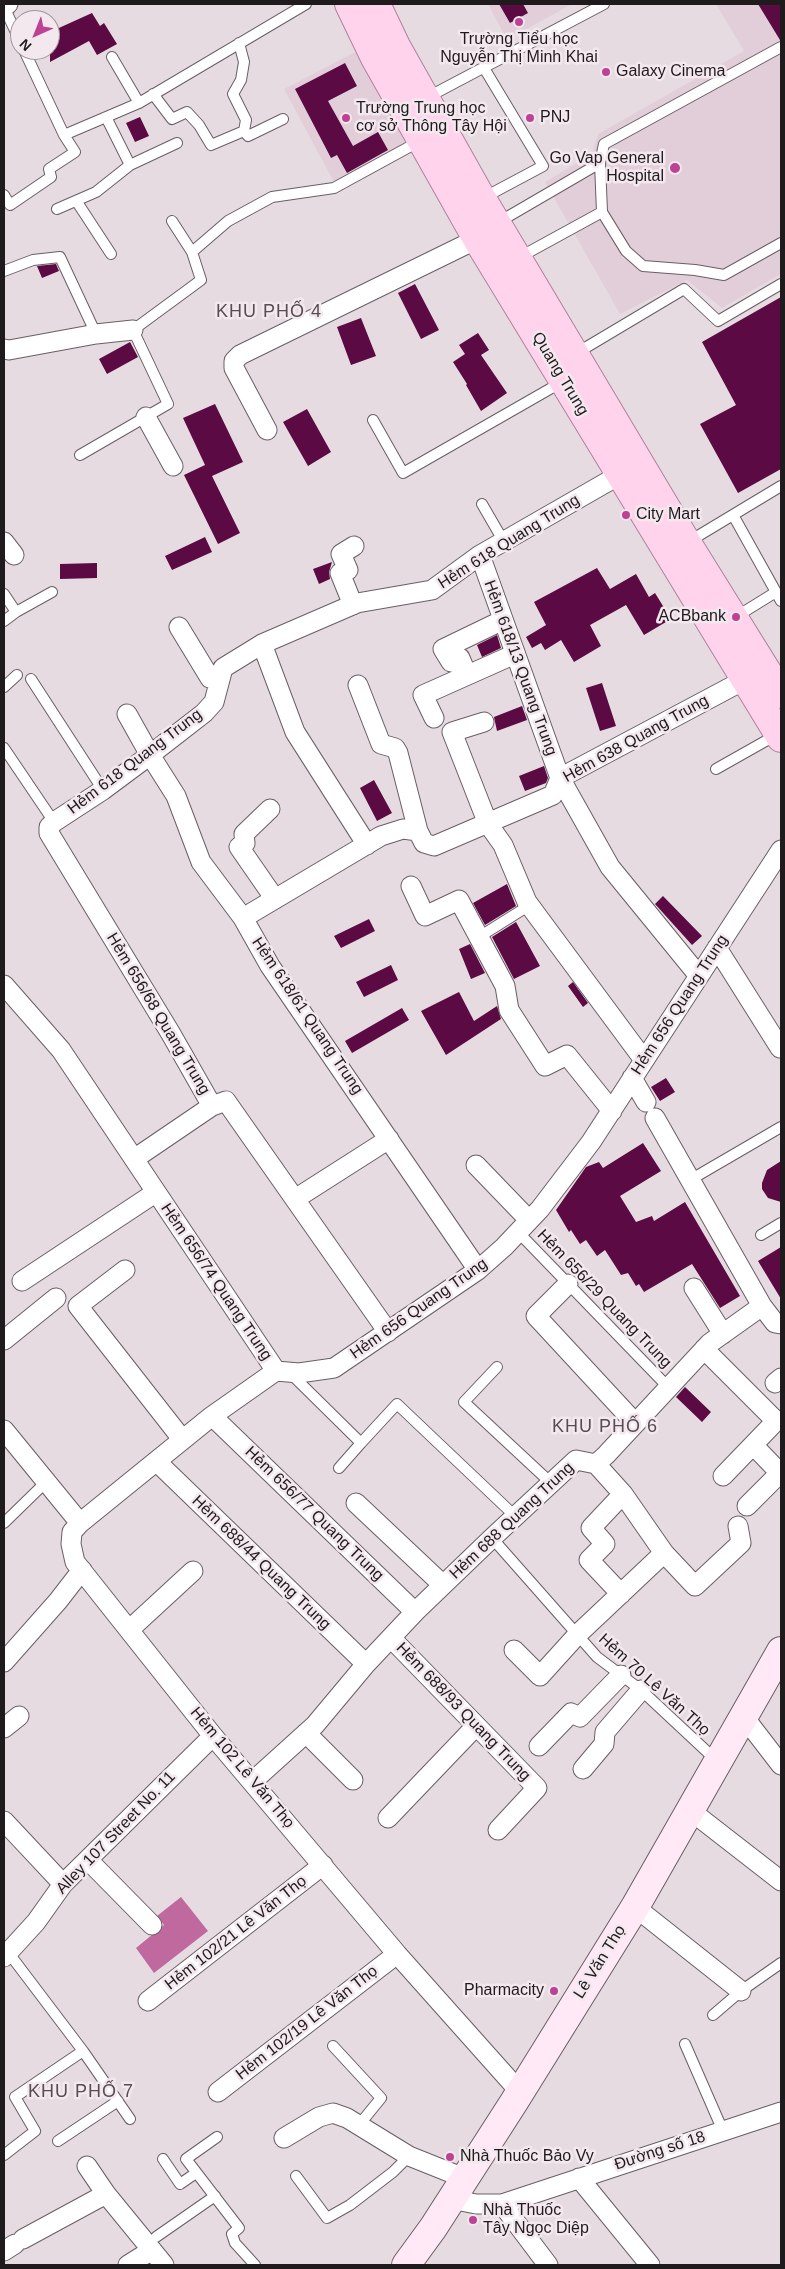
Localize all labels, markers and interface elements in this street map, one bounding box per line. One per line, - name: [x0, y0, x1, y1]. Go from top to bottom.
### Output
- north arrow: [10, 10, 60, 60]
- marker: Trường Tiểu học Nguyễn Thị Minh Khai: [513, 16, 525, 28]
- place label: Trường Tiểu học Nguyễn Thị Minh Khai: [440, 30, 598, 68]
- text: N: [16, 36, 34, 54]
- place label: Galaxy Cinema: [616, 62, 725, 82]
- marker: Galaxy Cinema: [600, 66, 612, 78]
- place label: Trường Trung học cơ sở Thông Tây Hội: [356, 99, 507, 137]
- place label: PNJ: [540, 108, 570, 128]
- marker: Trường Trung học cơ sở Thông Tây Hội: [340, 112, 352, 124]
- marker: PNJ: [524, 112, 536, 124]
- place label: Go Vap General Hospital: [550, 149, 664, 187]
- marker: Go Vap General Hospital: [668, 161, 682, 175]
- district label: KHU PHỐ 4: [215, 301, 323, 323]
- street label: Quang Trung: [528, 329, 592, 419]
- street label: Hẻm 618 Quang Trung: [435, 491, 583, 593]
- place label: City Mart: [636, 505, 700, 525]
- marker: City Mart: [620, 509, 632, 521]
- street label: Hẻm 618/13 Quang Trung: [479, 578, 561, 758]
- place label: ACBbank: [658, 607, 726, 627]
- marker: ACBbank: [730, 611, 742, 623]
- street label: Hẻm 638 Quang Trung: [560, 691, 712, 787]
- street label: Hẻm 618 Quang Trung: [64, 705, 206, 819]
- street label: Hẻm 656/68 Quang Trung: [102, 930, 214, 1098]
- street label: Hẻm 656 Quang Trung: [628, 931, 732, 1079]
- street label: Hẻm 618/61 Quang Trung: [247, 934, 367, 1098]
- street label: Hẻm 656/74 Quang Trung: [156, 1200, 276, 1364]
- street label: Hẻm 656/29 Quang Trung: [533, 1226, 675, 1372]
- street label: Hẻm 656 Quang Trung: [347, 1254, 491, 1364]
- district label: KHU PHỐ 6: [551, 1416, 659, 1438]
- street label: Hẻm 656/77 Quang Trung: [241, 1443, 387, 1585]
- street label: Hẻm 688 Quang Trung: [446, 1458, 578, 1584]
- street label: Hẻm 688/44 Quang Trung: [188, 1492, 334, 1634]
- street label: Hẻm 70 Lê Văn Thọ: [594, 1630, 714, 1740]
- street label: Hẻm 688/93 Quang Trung: [392, 1639, 534, 1785]
- street label: Hẻm 102 Lê Văn Thọ: [186, 1704, 298, 1832]
- street label: Alley 107 Street No. 11: [52, 1768, 180, 1898]
- street label: Hẻm 102/21 Lê Văn Thọ: [161, 1872, 311, 1994]
- street label: Lê Văn Thọ: [570, 1922, 630, 2002]
- street label: Hẻm 102/19 Lê Văn Thọ: [232, 1962, 382, 2084]
- place label: Pharmacity: [464, 1981, 544, 2001]
- marker: Pharmacity: [548, 1985, 560, 1997]
- district label: KHU PHỐ 7: [27, 2081, 135, 2103]
- street label: Đường số 18: [612, 2127, 708, 2175]
- place label: Nhà Thuốc Bảo Vy: [460, 2147, 594, 2167]
- marker: Nhà Thuốc Bảo Vy: [444, 2151, 456, 2163]
- place label: Nhà Thuốc Tây Ngọc Diệp: [483, 2201, 589, 2239]
- marker: Nhà Thuốc Tây Ngọc Diệp: [467, 2214, 479, 2226]

